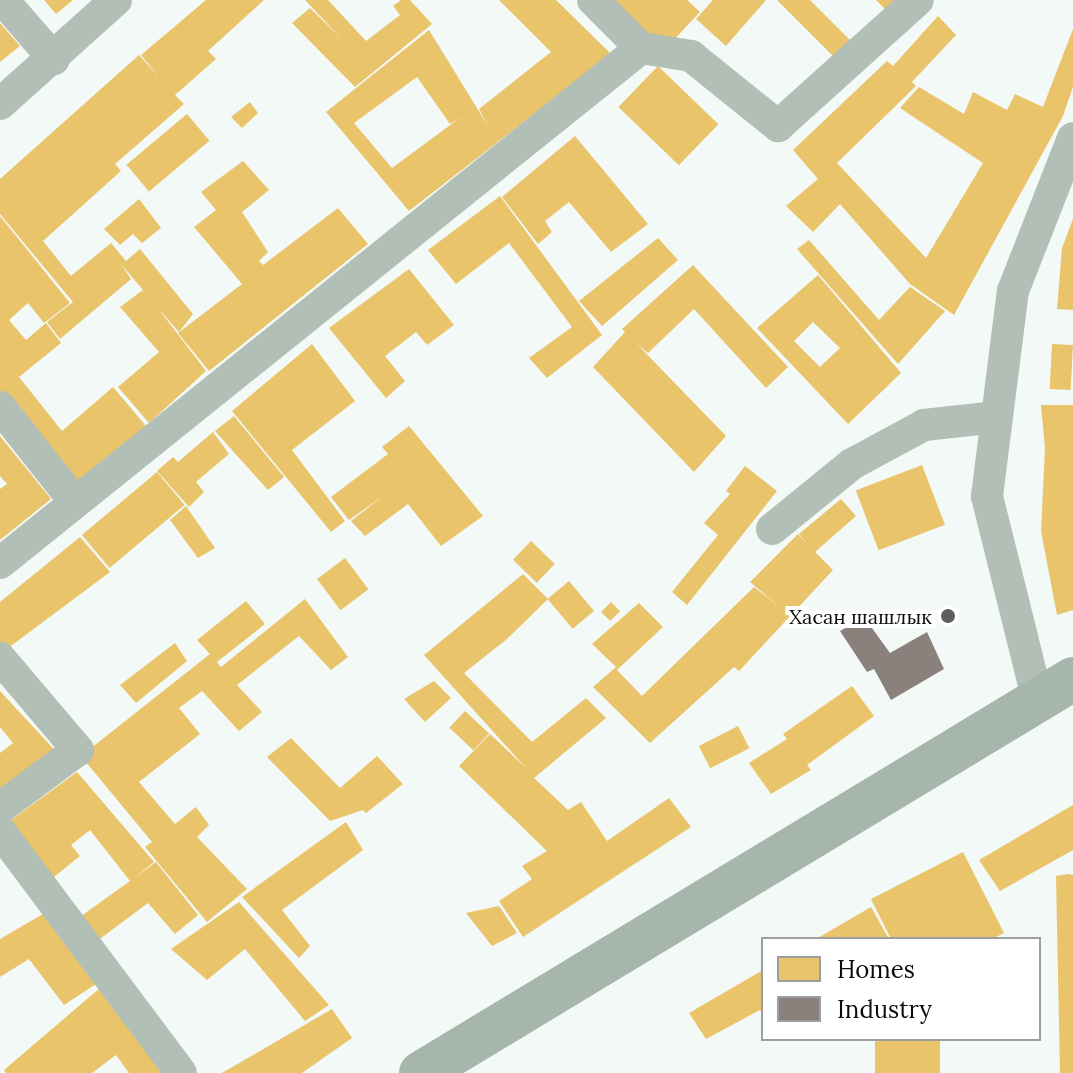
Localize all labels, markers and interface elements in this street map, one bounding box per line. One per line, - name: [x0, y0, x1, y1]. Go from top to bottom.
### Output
- place label: Хасан шашлык: [789, 604, 932, 628]
- marker: Хасан шашлык: [939, 607, 957, 625]
- legend: [761, 937, 1041, 1041]
- text: Homes: [837, 954, 915, 985]
- text: Industry: [837, 994, 932, 1025]

